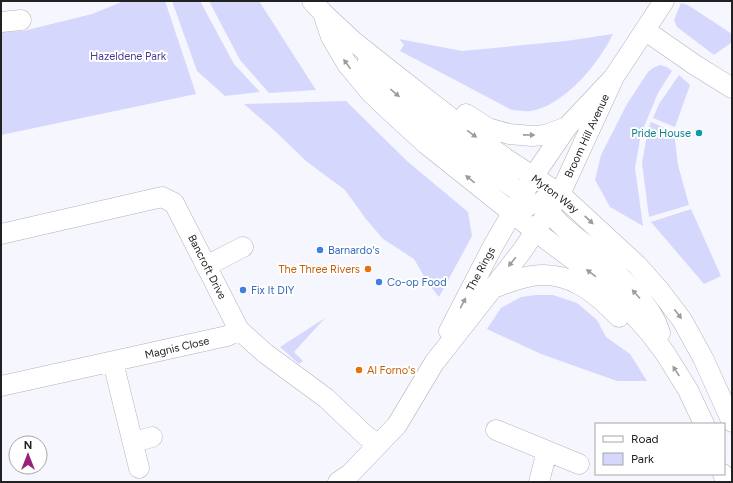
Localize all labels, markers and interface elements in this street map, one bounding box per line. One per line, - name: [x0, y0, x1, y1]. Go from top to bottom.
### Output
- park label: Hazeldene Park: [90, 50, 167, 63]
- one-way arrow: [343, 58, 351, 69]
- one-way arrow: [390, 89, 400, 98]
- street label: Broom Hill Avenue: [562, 92, 612, 180]
- place label: Pride House: [631, 127, 691, 140]
- marker: Pride House: [694, 128, 704, 138]
- one-way arrow: [467, 130, 478, 138]
- one-way arrow: [523, 132, 535, 139]
- street label: Myton Way: [529, 172, 581, 216]
- one-way arrow: [465, 175, 476, 184]
- one-way arrow: [584, 216, 594, 225]
- street label: Bancroft Drive: [185, 232, 229, 302]
- place label: Barnardo's: [328, 244, 380, 257]
- marker: Barnardo's: [315, 245, 325, 255]
- street label: The Rings: [464, 245, 498, 293]
- one-way arrow: [508, 257, 517, 268]
- place label: The Three Rivers: [279, 263, 360, 276]
- marker: The Three Rivers: [363, 264, 373, 274]
- one-way arrow: [586, 270, 596, 278]
- place label: Co-op Food: [387, 276, 447, 289]
- marker: Co-op Food: [374, 277, 384, 287]
- place label: Fix It DIY: [251, 284, 295, 297]
- marker: Fix It DIY: [238, 285, 248, 295]
- one-way arrow: [631, 289, 640, 300]
- one-way arrow: [460, 297, 466, 308]
- one-way arrow: [674, 309, 682, 320]
- street label: Magnis Close: [143, 334, 211, 362]
- place label: Al Forno's: [367, 364, 415, 377]
- marker: Al Forno's: [354, 365, 364, 375]
- one-way arrow: [673, 366, 680, 377]
- legend: [595, 423, 725, 475]
- text: Road: [631, 432, 659, 446]
- north arrow: [8, 435, 48, 475]
- text: N: [24, 439, 32, 452]
- text: Park: [631, 452, 654, 466]

